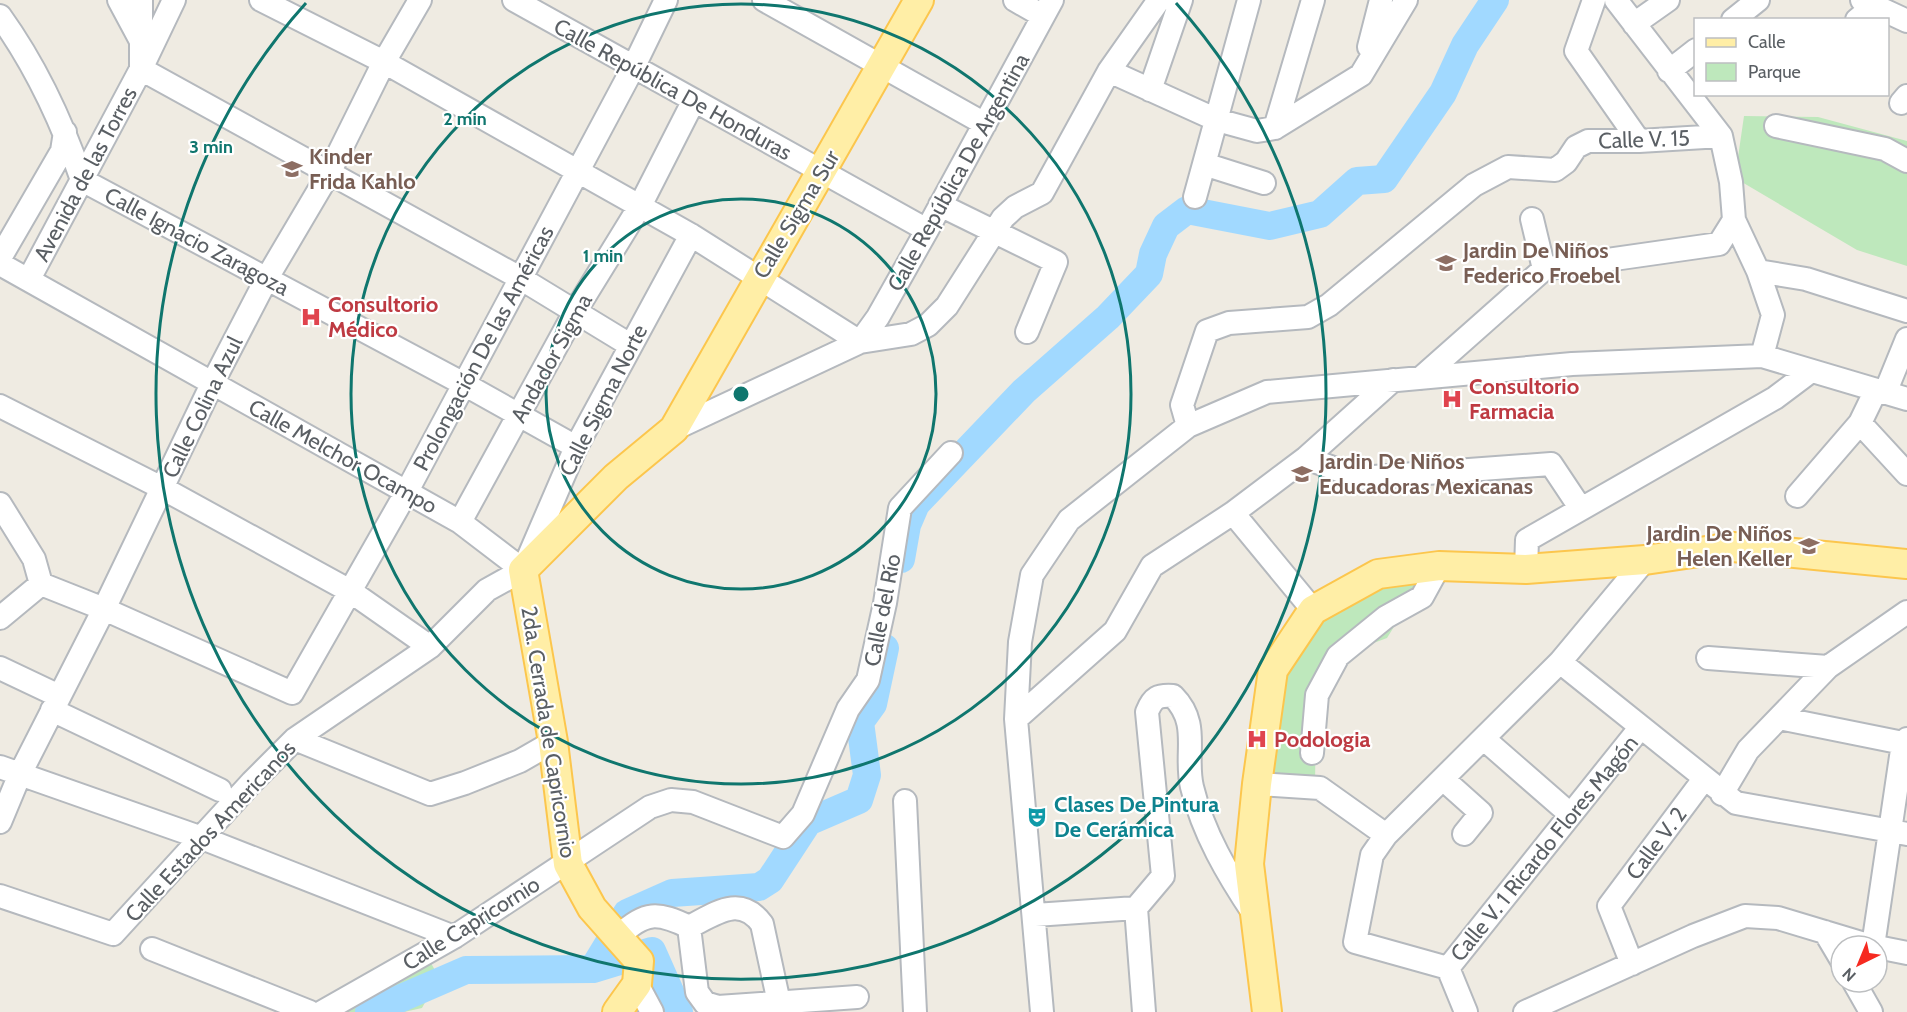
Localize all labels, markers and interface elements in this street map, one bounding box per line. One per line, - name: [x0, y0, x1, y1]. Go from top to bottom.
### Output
- street label: Calle República De Honduras: [549, 13, 796, 166]
- legend: [1694, 18, 1889, 96]
- text: Calle: [1748, 31, 1785, 53]
- street label: Calle República De Argentina: [882, 48, 1035, 296]
- text: Parque: [1748, 61, 1801, 83]
- street label: Avenida de las Torres: [28, 82, 143, 266]
- text: 2 min: [443, 108, 487, 130]
- street label: Calle V. 15: [1598, 124, 1690, 155]
- text: 3 min: [189, 136, 233, 158]
- place label: Kinder Frida Kahlo: [309, 143, 416, 195]
- street label: Calle Sigma Sur: [748, 145, 845, 283]
- school or university icon: Kinder Frida Kahlo: [280, 157, 304, 181]
- street label: Calle Ignacio Zaragoza: [100, 181, 294, 302]
- street label: Prolongación De las Américas: [407, 221, 560, 475]
- place label: Jardin De Niños Federico Froebel: [1462, 237, 1621, 289]
- text: 1 min: [583, 245, 623, 267]
- school or university icon: Jardin De Niños Federico Froebel: [1434, 251, 1458, 275]
- street label: Andador Sigma: [505, 289, 598, 427]
- place label: Consultorio Médico: [328, 291, 438, 343]
- hospital icon: Consultorio Médico: [299, 305, 323, 329]
- street label: Calle Sigma Norte: [554, 320, 653, 481]
- street label: Calle Colina Azul: [157, 331, 249, 482]
- place label: Consultorio Farmacia: [1469, 373, 1579, 425]
- centre of rings: [731, 384, 751, 404]
- hospital icon: Consultorio Farmacia: [1440, 387, 1464, 411]
- street label: Calle Melchor Ocampo: [244, 393, 442, 520]
- place label: Jardin De Niños Educadoras Mexicanas: [1318, 448, 1533, 500]
- school or university icon: Jardin De Niños Educadoras Mexicanas: [1290, 462, 1314, 486]
- place label: Jardin De Niños Helen Keller: [1645, 520, 1793, 572]
- school or university icon: Jardin De Niños Helen Keller: [1797, 534, 1821, 558]
- street label: Calle del Río: [858, 552, 907, 669]
- street label: 2da. Cerrada de Capricornio: [515, 604, 582, 860]
- place label: Podologia: [1274, 726, 1371, 753]
- hospital icon: Podologia: [1245, 727, 1269, 751]
- street label: Calle V. 1 Ricardo Flores Magón: [1445, 730, 1644, 967]
- street label: Calle Estados Americanos: [119, 735, 301, 928]
- place label: Clases De Pintura De Cerámica: [1054, 791, 1219, 843]
- street label: Calle V. 2: [1620, 802, 1692, 885]
- theatre icon: Clases De Pintura De Cerámica: [1025, 805, 1049, 829]
- street label: Calle Capricornio: [398, 871, 545, 976]
- north arrow: [1829, 934, 1889, 994]
- text: N: [1838, 964, 1860, 985]

